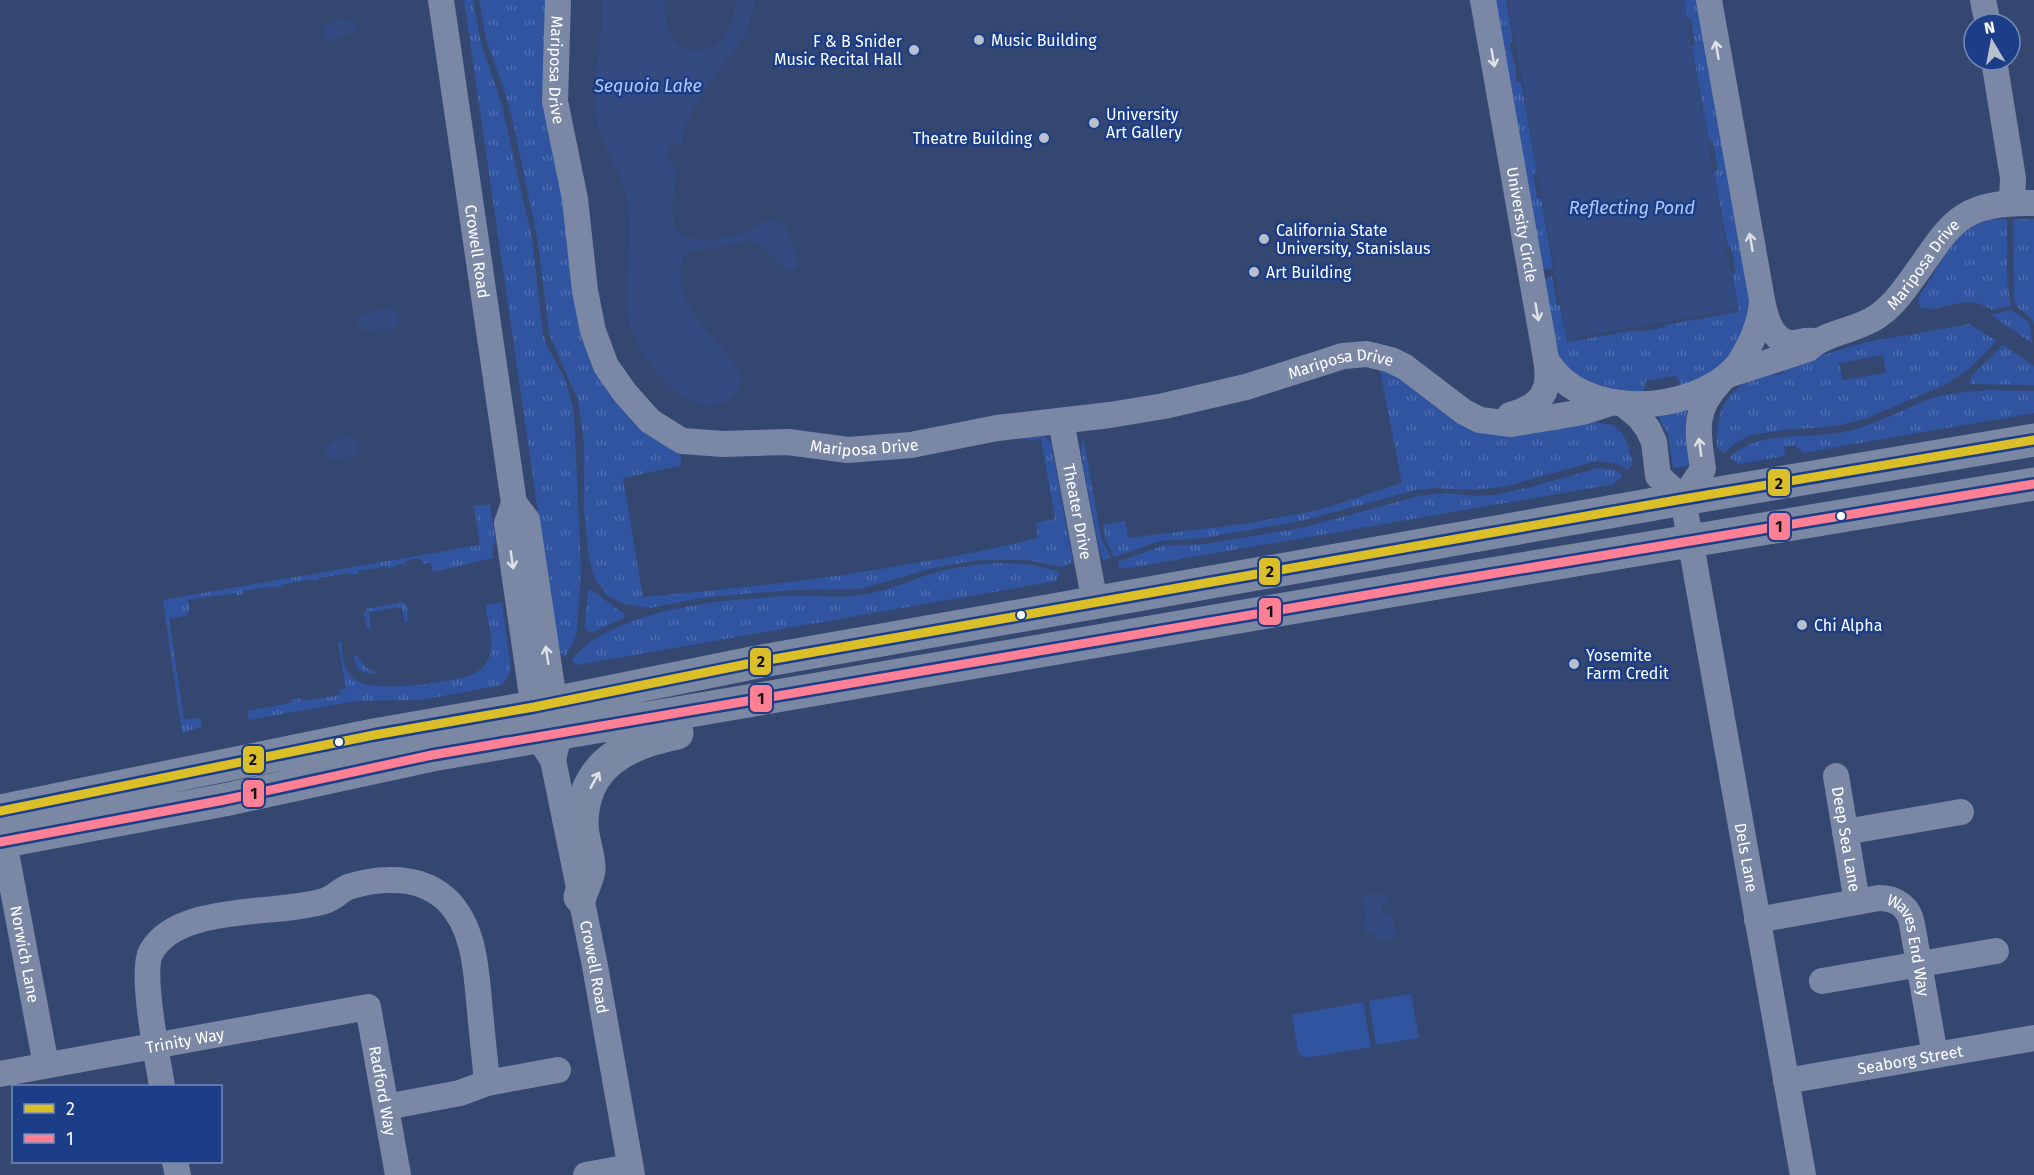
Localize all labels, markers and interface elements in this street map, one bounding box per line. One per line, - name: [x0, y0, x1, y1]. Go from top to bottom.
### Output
- north arrow: [1962, 12, 2022, 72]
- street label: Mariposa Drive: [545, 15, 568, 126]
- text: N: [1983, 17, 1996, 38]
- place label: Music Building: [991, 31, 1097, 50]
- place label: F & B Snider Music Recital Hall: [774, 32, 903, 69]
- marker: Music Building: [972, 33, 986, 47]
- one-way arrow: [1712, 41, 1723, 61]
- marker: F & B Snider Music Recital Hall: [907, 43, 921, 57]
- one-way arrow: [1488, 47, 1499, 67]
- water label: Sequoia Lake: [593, 75, 702, 97]
- place label: University Art Gallery: [1106, 105, 1182, 142]
- marker: University Art Gallery: [1087, 116, 1101, 130]
- place label: Theatre Building: [913, 129, 1033, 148]
- marker: Theatre Building: [1037, 131, 1051, 145]
- street label: University Circle: [1502, 165, 1541, 284]
- water label: Reflecting Pond: [1569, 197, 1696, 219]
- street label: Crowell Road: [461, 203, 493, 300]
- street label: Mariposa Drive: [1883, 215, 1963, 314]
- place label: California State University, Stanislaus: [1276, 221, 1430, 258]
- marker: California State University, Stanislaus: [1257, 232, 1271, 246]
- one-way arrow: [1746, 233, 1757, 253]
- place label: Art Building: [1266, 263, 1352, 282]
- marker: Art Building: [1247, 265, 1261, 279]
- one-way arrow: [1532, 302, 1543, 321]
- street label: Mariposa Drive: [1286, 345, 1396, 383]
- street label: Mariposa Drive: [809, 435, 920, 460]
- one-way arrow: [1694, 437, 1705, 457]
- street label: Theater Drive: [1059, 462, 1096, 561]
- line badge: 2: [1767, 468, 1791, 497]
- text: 2: [1775, 474, 1783, 493]
- unlabelled marker: [1835, 510, 1847, 522]
- line badge: 1: [1768, 512, 1791, 541]
- text: 1: [1775, 517, 1783, 536]
- one-way arrow: [507, 549, 518, 569]
- line badge: 2: [1258, 557, 1281, 586]
- text: 2: [1266, 562, 1274, 581]
- line badge: 1: [1258, 597, 1282, 626]
- text: 1: [1266, 602, 1274, 621]
- unlabelled marker: [1015, 609, 1027, 621]
- place label: Chi Alpha: [1814, 616, 1882, 635]
- marker: Chi Alpha: [1795, 618, 1809, 632]
- one-way arrow: [542, 646, 553, 665]
- place label: Yosemite Farm Credit: [1586, 646, 1669, 683]
- line badge: 2: [749, 647, 772, 676]
- text: 2: [757, 652, 765, 671]
- marker: Yosemite Farm Credit: [1567, 657, 1581, 671]
- line badge: 1: [749, 684, 773, 713]
- text: 1: [757, 689, 765, 708]
- unlabelled marker: [333, 736, 345, 748]
- line badge: 2: [242, 745, 265, 774]
- text: 2: [249, 750, 257, 769]
- one-way arrow: [589, 772, 601, 789]
- line badge: 1: [242, 779, 265, 808]
- text: 1: [250, 784, 258, 803]
- street label: Deep Sea Lane: [1828, 785, 1864, 893]
- street label: Dels Lane: [1731, 821, 1762, 894]
- street label: Waves End Way: [1884, 890, 1934, 998]
- street label: Norwich Lane: [6, 904, 43, 1004]
- street label: Crowell Road: [576, 919, 612, 1015]
- street label: Trinity Way: [144, 1024, 226, 1057]
- street label: Seaborg Street: [1856, 1041, 1965, 1078]
- street label: Radford Way: [365, 1044, 400, 1137]
- legend: [12, 1085, 222, 1163]
- text: 2: [66, 1098, 75, 1120]
- text: 1: [66, 1128, 74, 1150]

